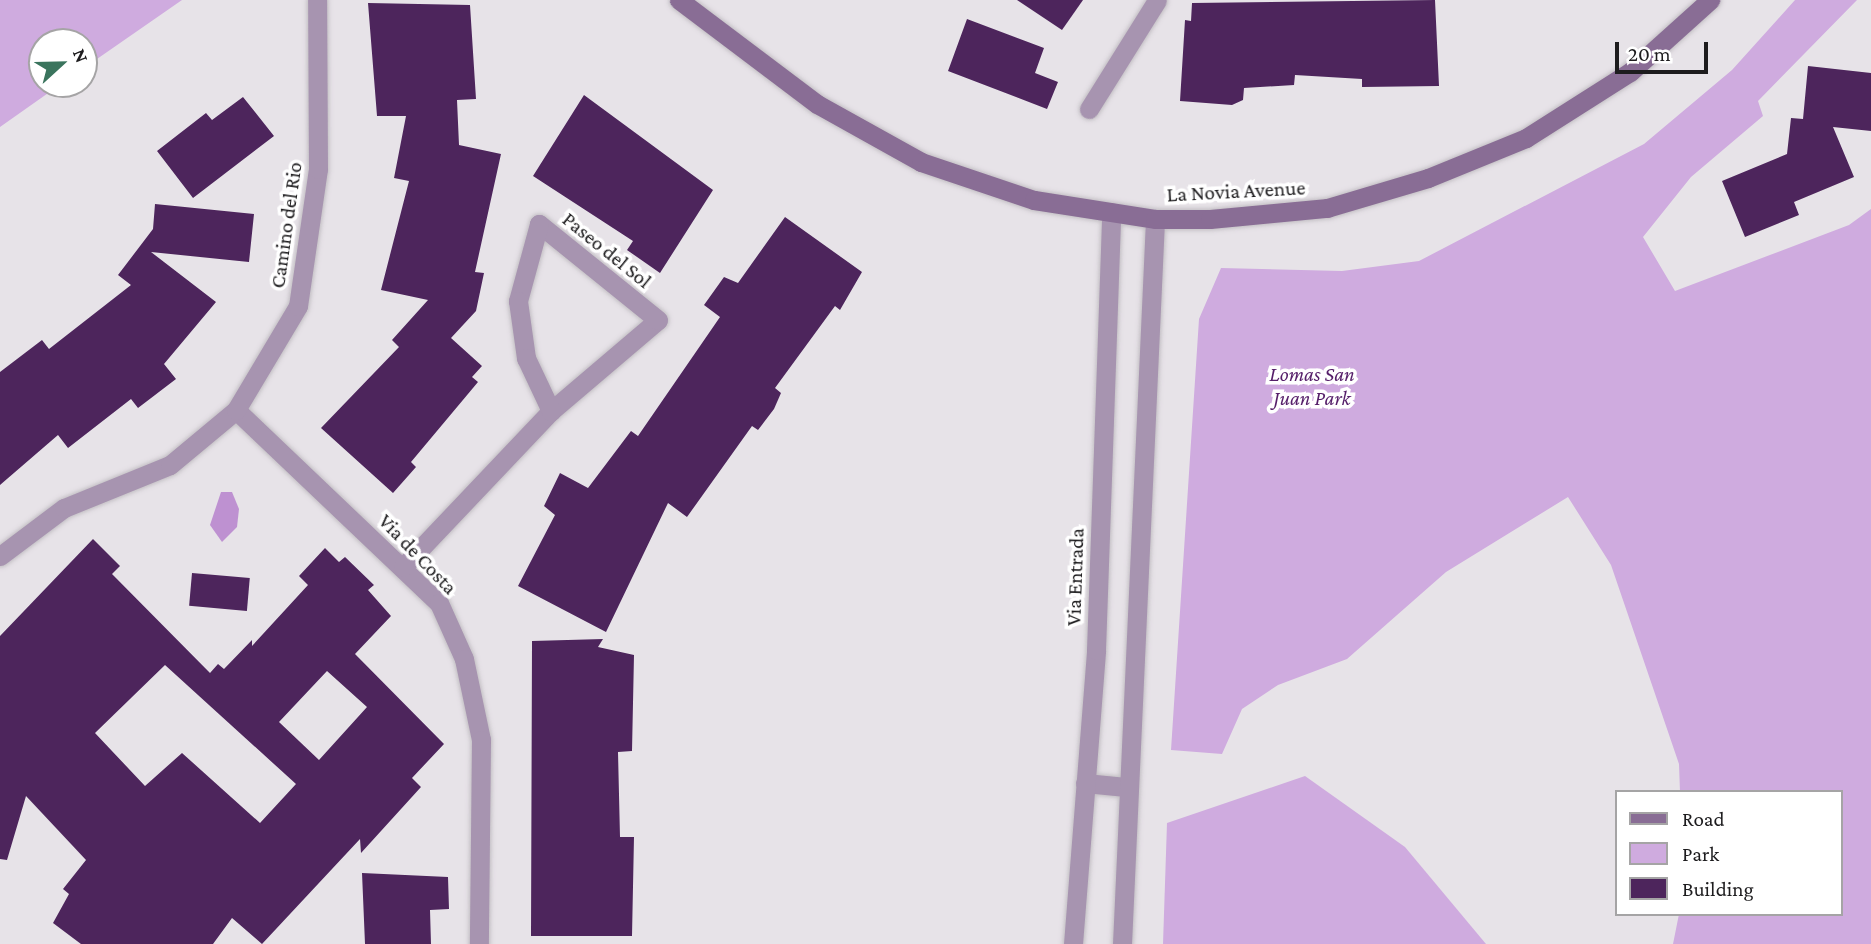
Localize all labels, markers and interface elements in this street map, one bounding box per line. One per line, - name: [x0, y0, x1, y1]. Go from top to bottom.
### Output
- north arrow: [28, 28, 98, 98]
- scale bar: [1619, 28, 1712, 72]
- text: 20 m: [1628, 42, 1671, 66]
- text: N: [69, 46, 93, 66]
- street label: Camino del Rio: [265, 160, 307, 290]
- street label: La Novia Avenue: [1166, 175, 1306, 207]
- street label: Paseo del Sol: [557, 206, 657, 294]
- park label: Lomas San Juan Park: [1269, 361, 1355, 411]
- street label: Via de Costa: [373, 508, 463, 600]
- street label: Via Entrada: [1061, 528, 1089, 626]
- legend: [1616, 790, 1843, 916]
- text: Road: [1682, 807, 1725, 831]
- text: Park: [1682, 842, 1719, 866]
- text: Building: [1682, 877, 1754, 901]

